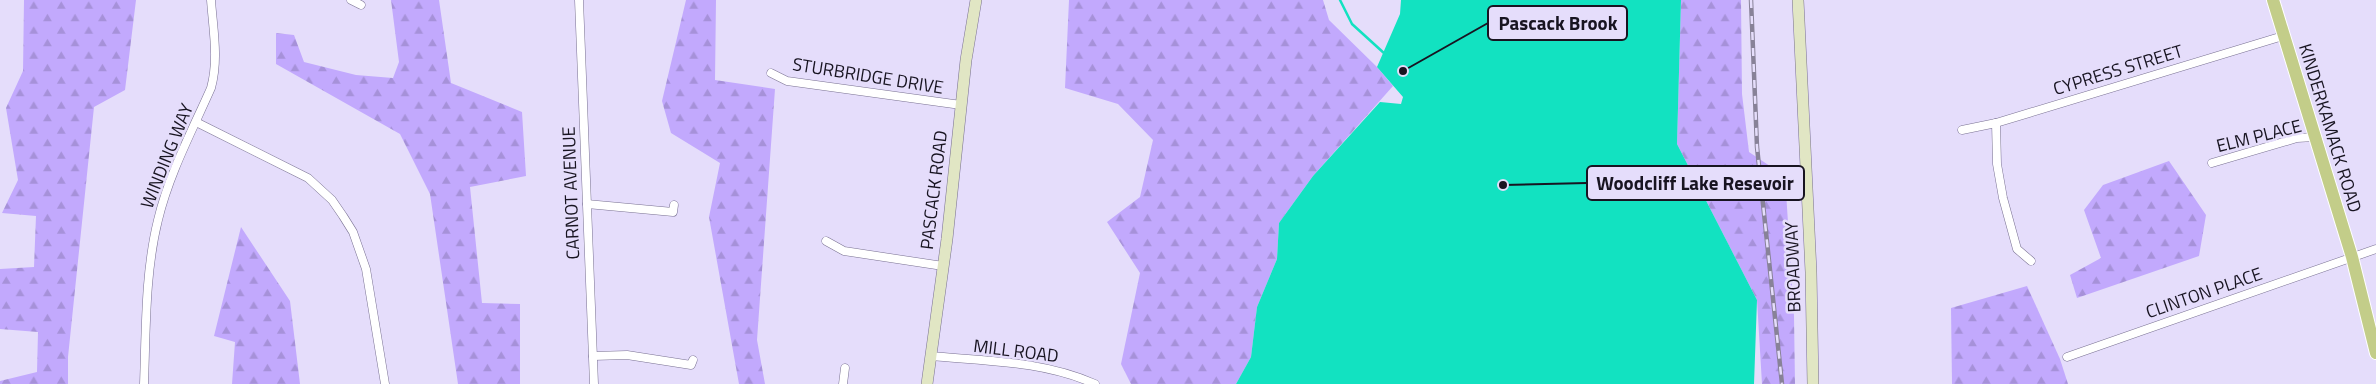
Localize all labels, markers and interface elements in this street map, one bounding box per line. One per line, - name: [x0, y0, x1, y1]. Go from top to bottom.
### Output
- callout: Pascack Brook: [1488, 6, 1627, 40]
- text: Pascack Brook: [1498, 8, 1618, 37]
- street label: CYPRESS STREET: [2050, 37, 2187, 102]
- street label: KINDERKAMACK ROAD: [2292, 40, 2369, 216]
- street label: STURBRIDGE DRIVE: [791, 50, 946, 101]
- street label: WINDING WAY: [133, 99, 200, 212]
- street label: ELM PLACE: [2213, 112, 2304, 159]
- street label: CARNOT AVENUE: [555, 126, 586, 260]
- street label: PASCACK ROAD: [913, 129, 954, 251]
- callout: Woodcliff Lake Resevoir: [1587, 166, 1804, 200]
- text: Woodcliff Lake Resevoir: [1596, 168, 1794, 197]
- street label: BROADWAY: [1777, 221, 1808, 313]
- street label: CLINTON PLACE: [2142, 260, 2266, 325]
- street label: MILL ROAD: [972, 332, 1060, 369]

